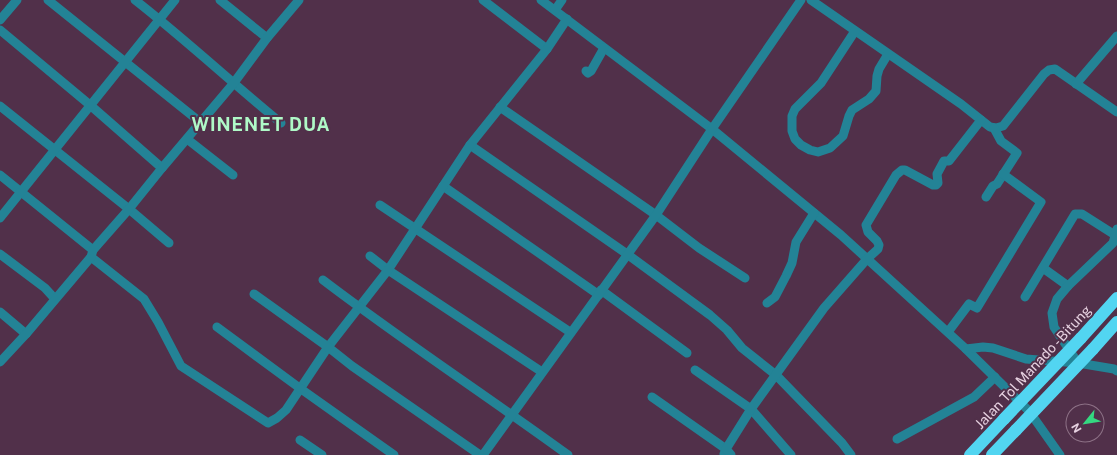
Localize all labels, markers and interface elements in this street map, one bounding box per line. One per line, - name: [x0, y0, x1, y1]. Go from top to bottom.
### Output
- district label: WINENET DUA: [192, 114, 330, 135]
- street label: Jalan Tol Manado - Bitung: [972, 302, 1095, 432]
- north arrow: [1065, 403, 1105, 443]
- text: N: [1069, 421, 1084, 435]

